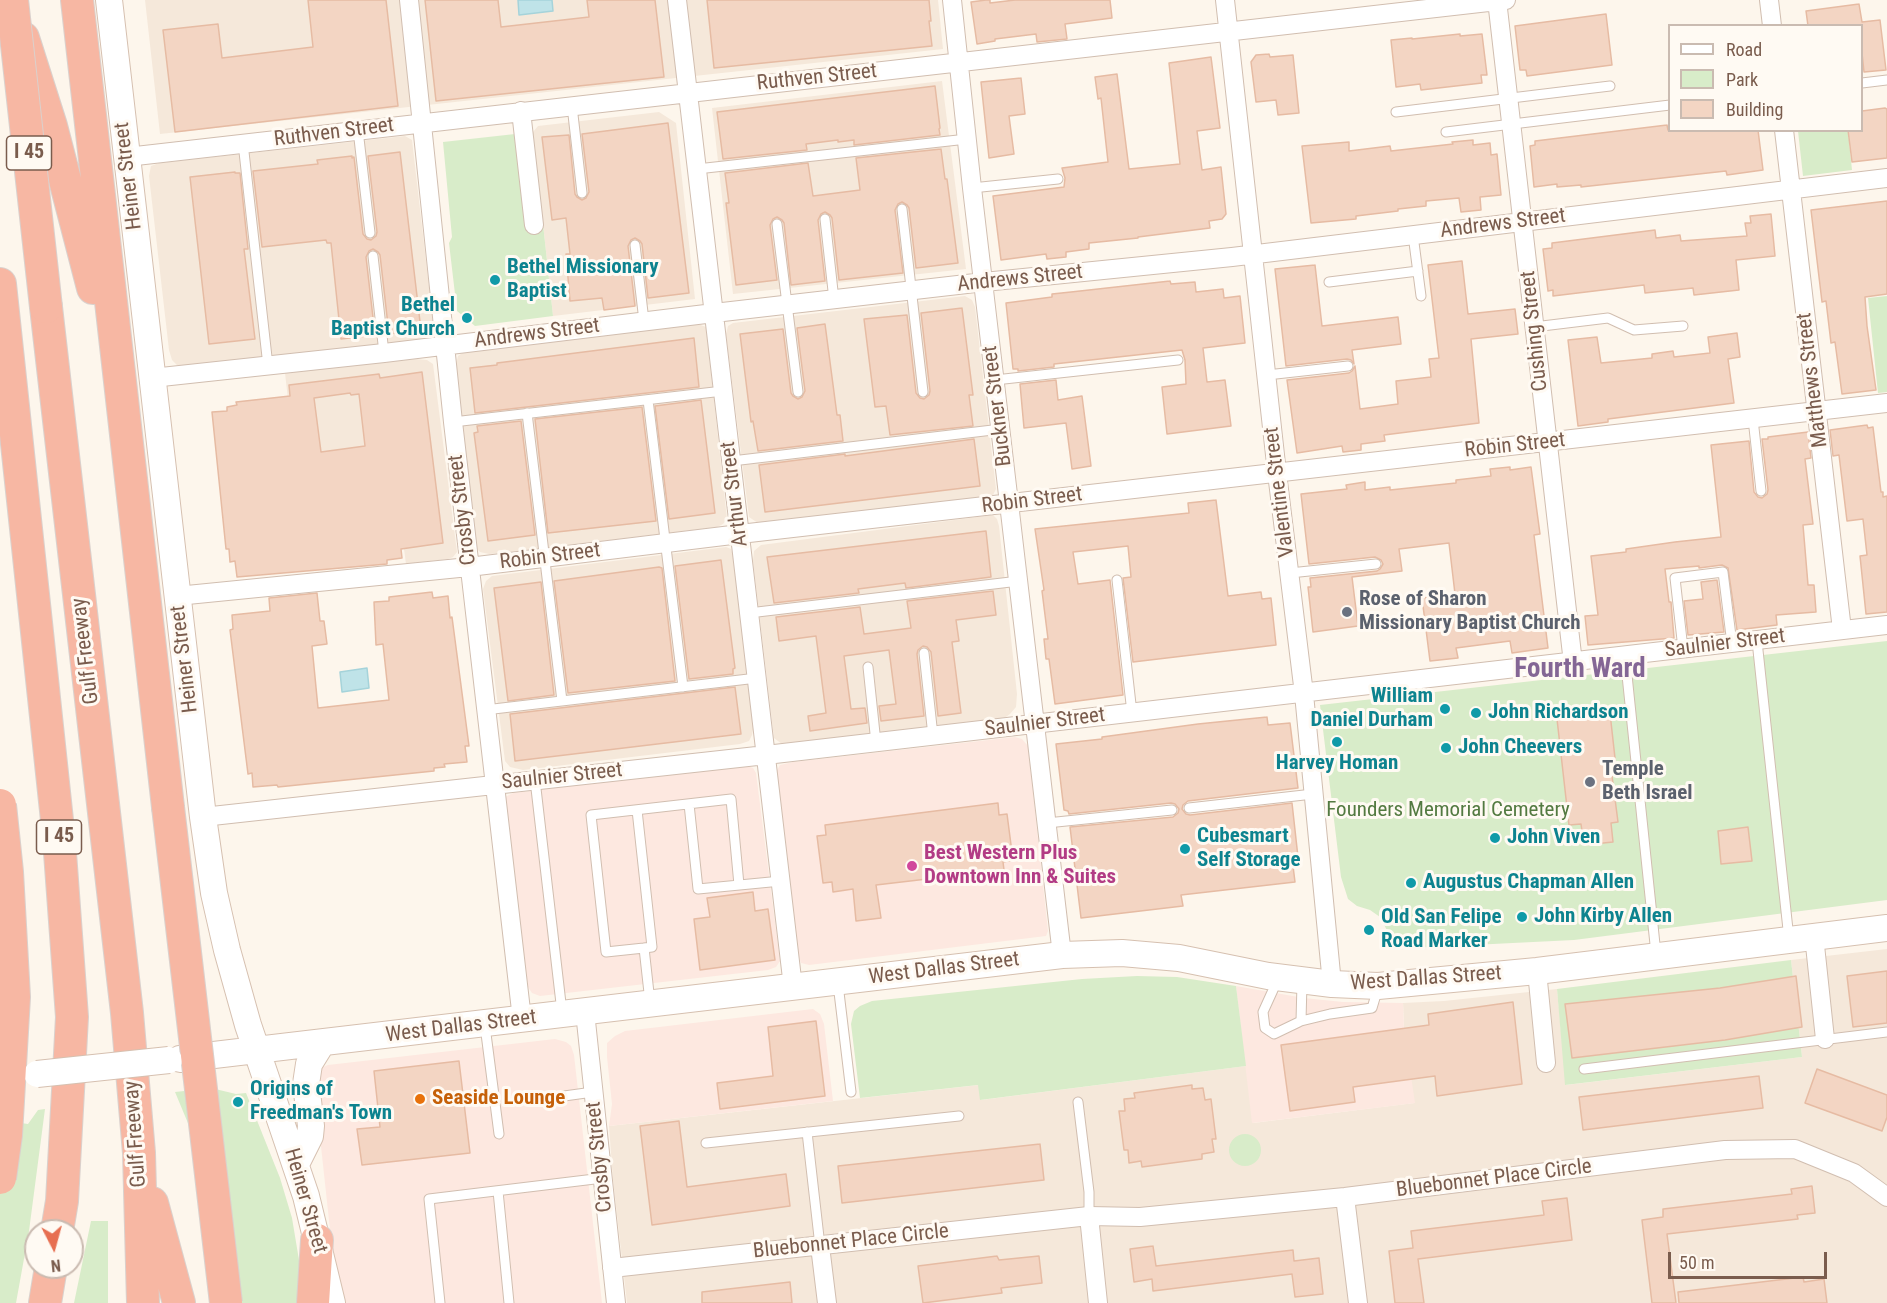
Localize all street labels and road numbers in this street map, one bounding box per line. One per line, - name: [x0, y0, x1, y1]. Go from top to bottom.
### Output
- street label: Ruthven Street: [756, 59, 878, 97]
- street label: Ruthven Street: [273, 113, 395, 153]
- street label: Heiner Street: [110, 121, 148, 231]
- road number: I 45: [6, 136, 51, 170]
- street label: Andrews Street: [1439, 204, 1567, 244]
- street label: Andrews Street: [956, 260, 1084, 298]
- street label: Cushing Street: [1516, 269, 1554, 393]
- street label: Matthews Street: [1792, 311, 1834, 449]
- street label: Andrews Street: [473, 314, 601, 354]
- street label: Buckner Street: [978, 344, 1018, 468]
- street label: Valentine Street: [1259, 425, 1301, 559]
- street label: Robin Street: [1463, 428, 1567, 464]
- street label: Arthur Street: [716, 440, 754, 548]
- street label: Crosby Street: [444, 453, 482, 567]
- street label: Robin Street: [980, 482, 1084, 520]
- street label: Robin Street: [498, 538, 602, 576]
- street label: Gulf Freeway: [67, 596, 105, 706]
- street label: Heiner Street: [166, 604, 204, 714]
- street label: Saulnier Street: [1663, 624, 1787, 664]
- street label: Saulnier Street: [983, 703, 1107, 743]
- street label: Saulnier Street: [500, 758, 624, 796]
- road number: I 45: [36, 820, 82, 854]
- street label: West Dallas Street: [867, 947, 1021, 991]
- street label: West Dallas Street: [1350, 961, 1502, 997]
- street label: West Dallas Street: [384, 1005, 538, 1049]
- street label: Gulf Freeway: [120, 1080, 152, 1188]
- street label: Crosby Street: [582, 1100, 618, 1214]
- street label: Heiner Street: [278, 1146, 332, 1256]
- street label: Bluebonnet Place Circle: [1395, 1155, 1593, 1203]
- street label: Bluebonnet Place Circle: [752, 1219, 950, 1265]

